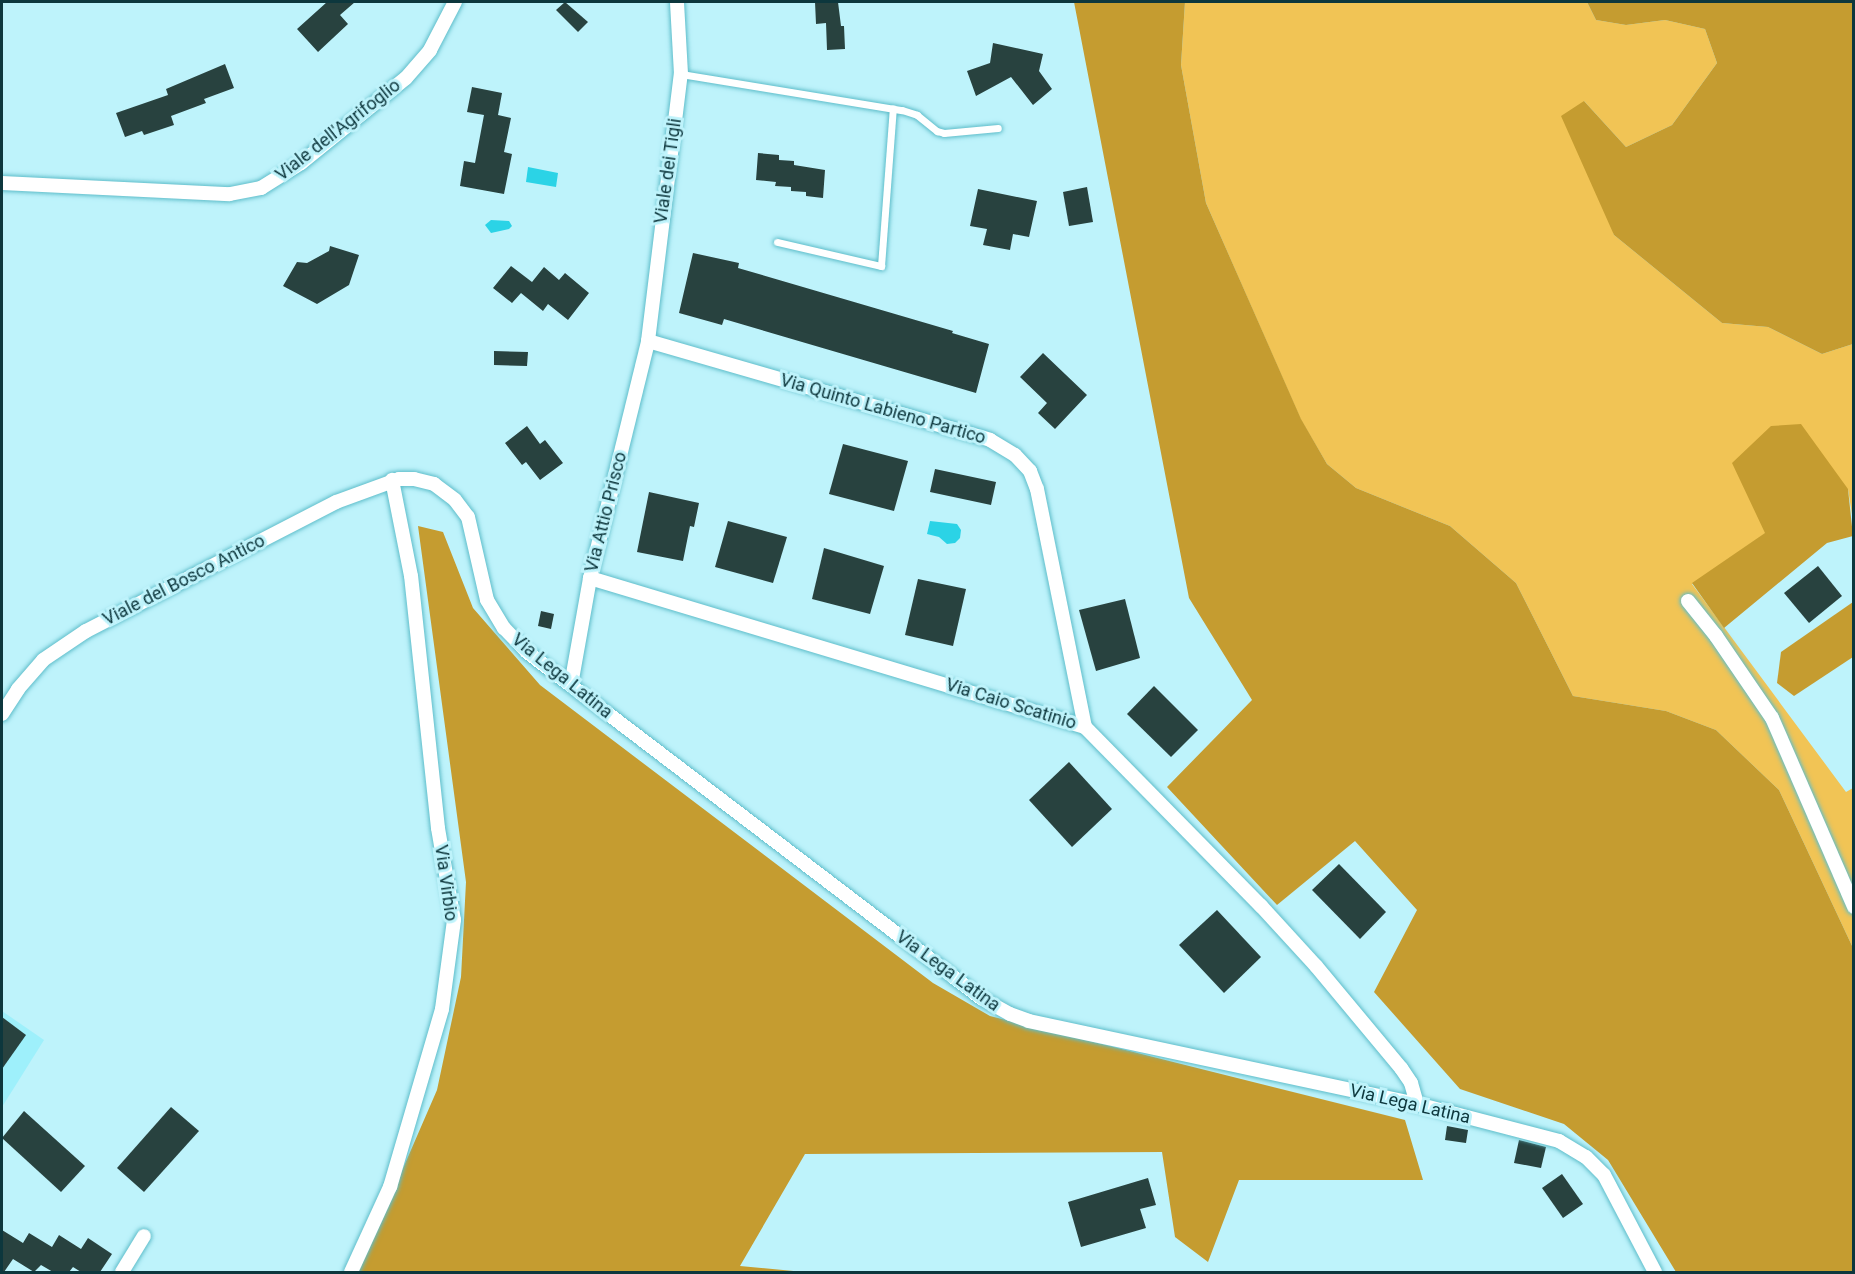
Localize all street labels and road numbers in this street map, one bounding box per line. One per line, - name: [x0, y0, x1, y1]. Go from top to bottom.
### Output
- street label: Viale dell'Agrifoglio: [271, 75, 405, 185]
- street label: Viale dei Tigli: [650, 117, 686, 225]
- street label: Via Quinto Labieno Partico: [778, 369, 988, 449]
- street label: Via Attio Prisco: [581, 450, 631, 574]
- street label: Viale del Bosco Antico: [99, 530, 269, 630]
- street label: Via Lega Latina: [507, 629, 617, 723]
- street label: Via Caio Scatinio: [943, 674, 1079, 734]
- street label: Via Virbio: [430, 843, 462, 923]
- street label: Via Lega Latina: [892, 926, 1004, 1016]
- street label: Via Lega Latina: [1348, 1080, 1472, 1128]

